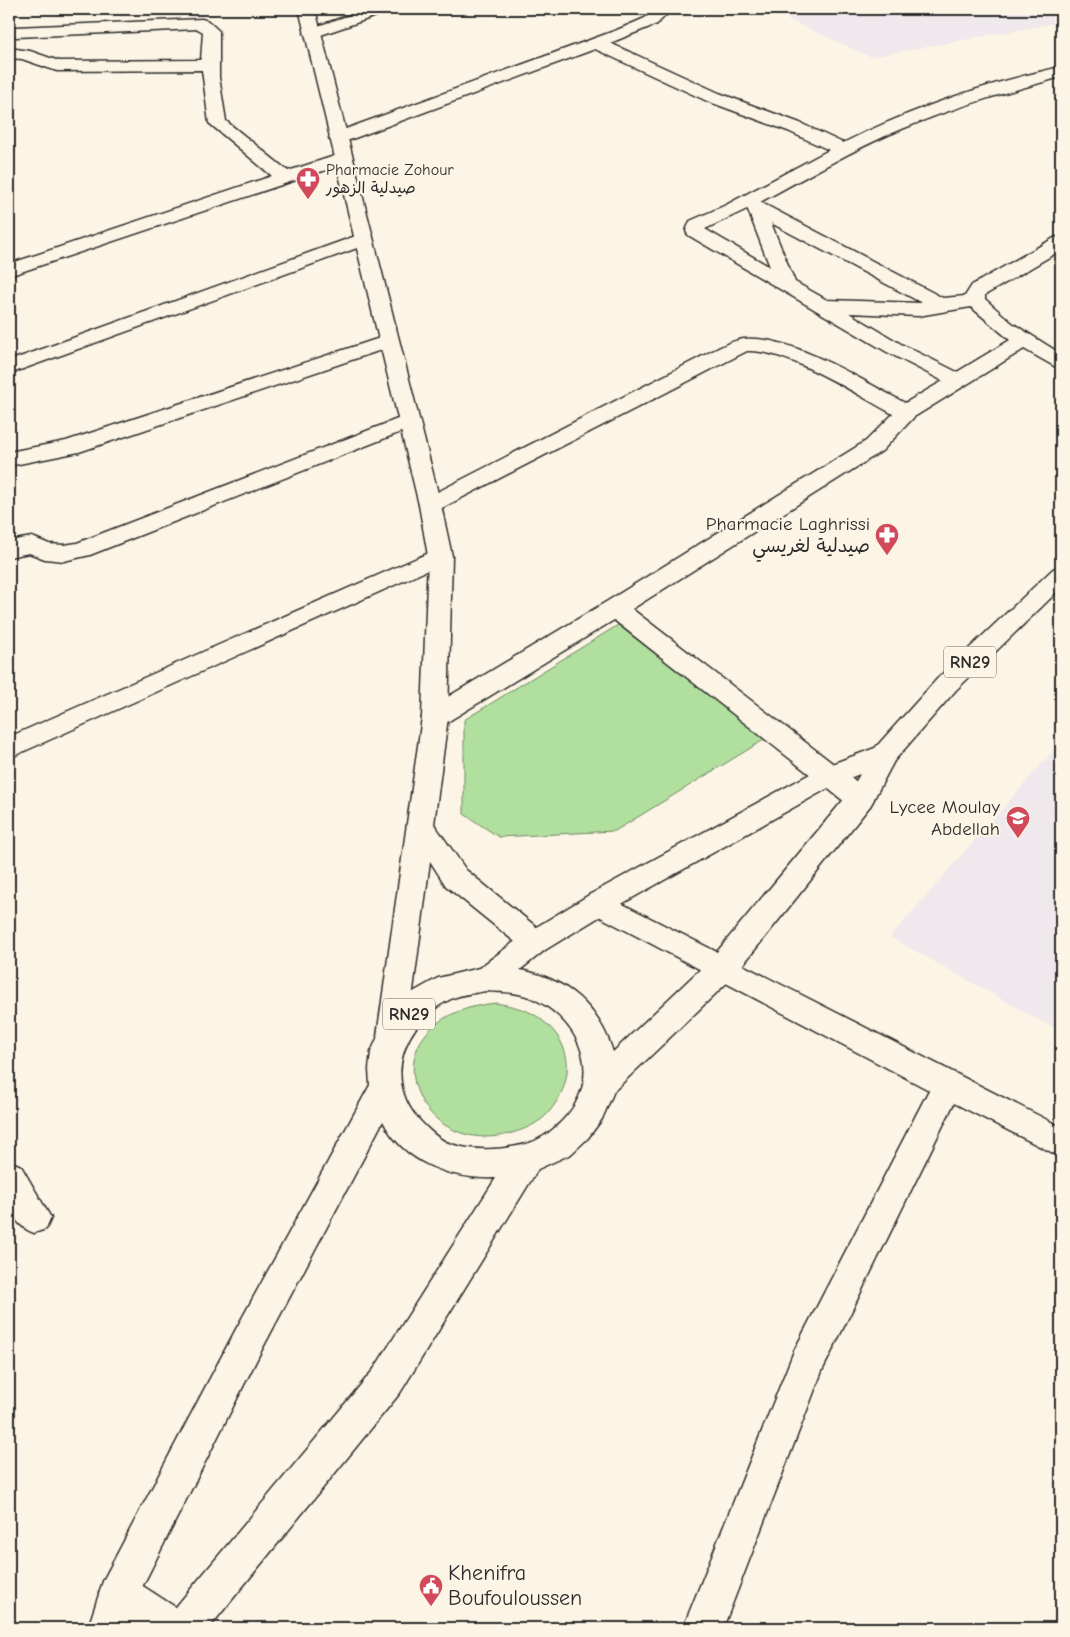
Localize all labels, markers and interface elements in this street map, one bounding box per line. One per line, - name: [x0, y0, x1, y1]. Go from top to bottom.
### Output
- place label: Pharmacie Zohour صيدلية الزهور: [325, 161, 454, 198]
- pharmacy icon: Pharmacie Zohour صيدلية الزهور: [295, 166, 321, 200]
- place label: Pharmacie Laghrissi صيدلية لغريسي: [706, 513, 870, 562]
- pharmacy icon: Pharmacie Laghrissi صيدلية لغريسي: [874, 522, 900, 556]
- road number: RN29: [944, 646, 996, 678]
- place label: Lycee Moulay Abdellah: [890, 796, 1001, 840]
- school or university icon: Lycee Moulay Abdellah: [1005, 805, 1031, 839]
- road number: RN29: [383, 999, 435, 1030]
- place label: Khenifra Boufouloussen: [448, 1560, 582, 1611]
- public building icon: Khenifra Boufouloussen: [418, 1573, 444, 1607]

